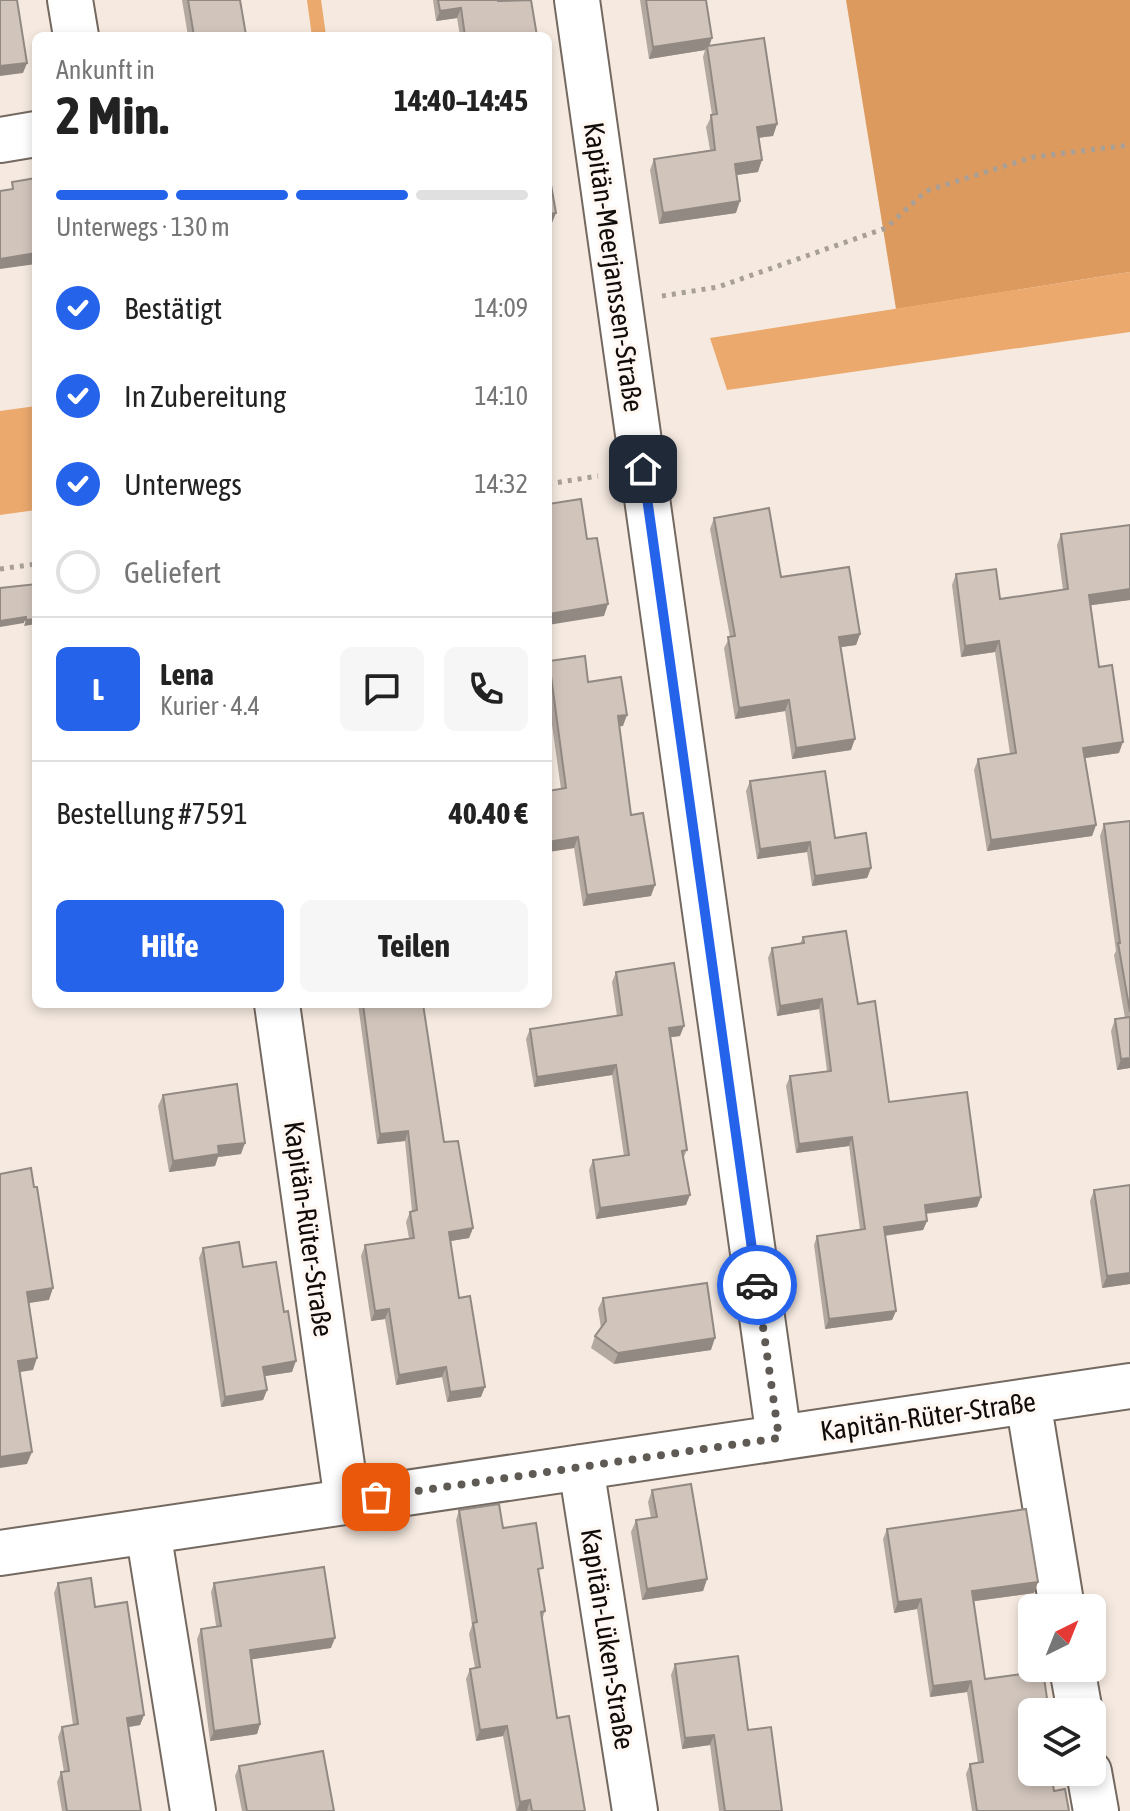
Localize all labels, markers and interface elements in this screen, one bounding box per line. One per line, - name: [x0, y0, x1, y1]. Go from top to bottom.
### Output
- text: Ankunft in: [56, 55, 155, 85]
- text: 14:40–14:45: [394, 83, 528, 117]
- text: 2 Min.: [56, 85, 169, 145]
- street label: Kapitän-Meerjanssen-Straße: [578, 120, 650, 414]
- text: Unterwegs · 130 m: [56, 212, 230, 242]
- icon: check: [56, 286, 100, 330]
- text: Bestätigt: [124, 291, 222, 325]
- text: 14:09: [474, 293, 528, 323]
- icon: check: [56, 374, 100, 418]
- text: In Zubereitung: [124, 379, 286, 413]
- text: 14:10: [474, 381, 528, 411]
- pin: [609, 435, 677, 503]
- icon: home: [621, 447, 665, 491]
- icon: check: [56, 462, 100, 506]
- text: Unterwegs: [124, 467, 242, 501]
- text: 14:32: [474, 469, 528, 499]
- text: Geliefert: [124, 555, 221, 589]
- button: chat: [340, 647, 424, 731]
- button: phone: [444, 647, 528, 731]
- text: Lena: [160, 657, 214, 691]
- text: L: [92, 672, 104, 706]
- text: Kurier · 4.4: [160, 691, 260, 721]
- text: Bestellung #7591: [56, 796, 248, 830]
- text: 40.40 €: [449, 796, 528, 830]
- button: Hilfe: [56, 900, 284, 992]
- button: Teilen: [300, 900, 528, 992]
- street label: Kapitän-Rüter-Straße: [278, 1119, 340, 1339]
- courier: [717, 1245, 797, 1325]
- icon: car: [735, 1263, 779, 1307]
- street label: Kapitän-Rüter-Straße: [818, 1385, 1038, 1447]
- pin: [342, 1463, 410, 1531]
- icon: bag: [354, 1475, 398, 1519]
- street label: Kapitän-Lüken-Straße: [575, 1526, 641, 1752]
- north arrow: [1018, 1594, 1106, 1682]
- map controls: [1018, 1594, 1106, 1786]
- button: layers: [1018, 1698, 1106, 1786]

